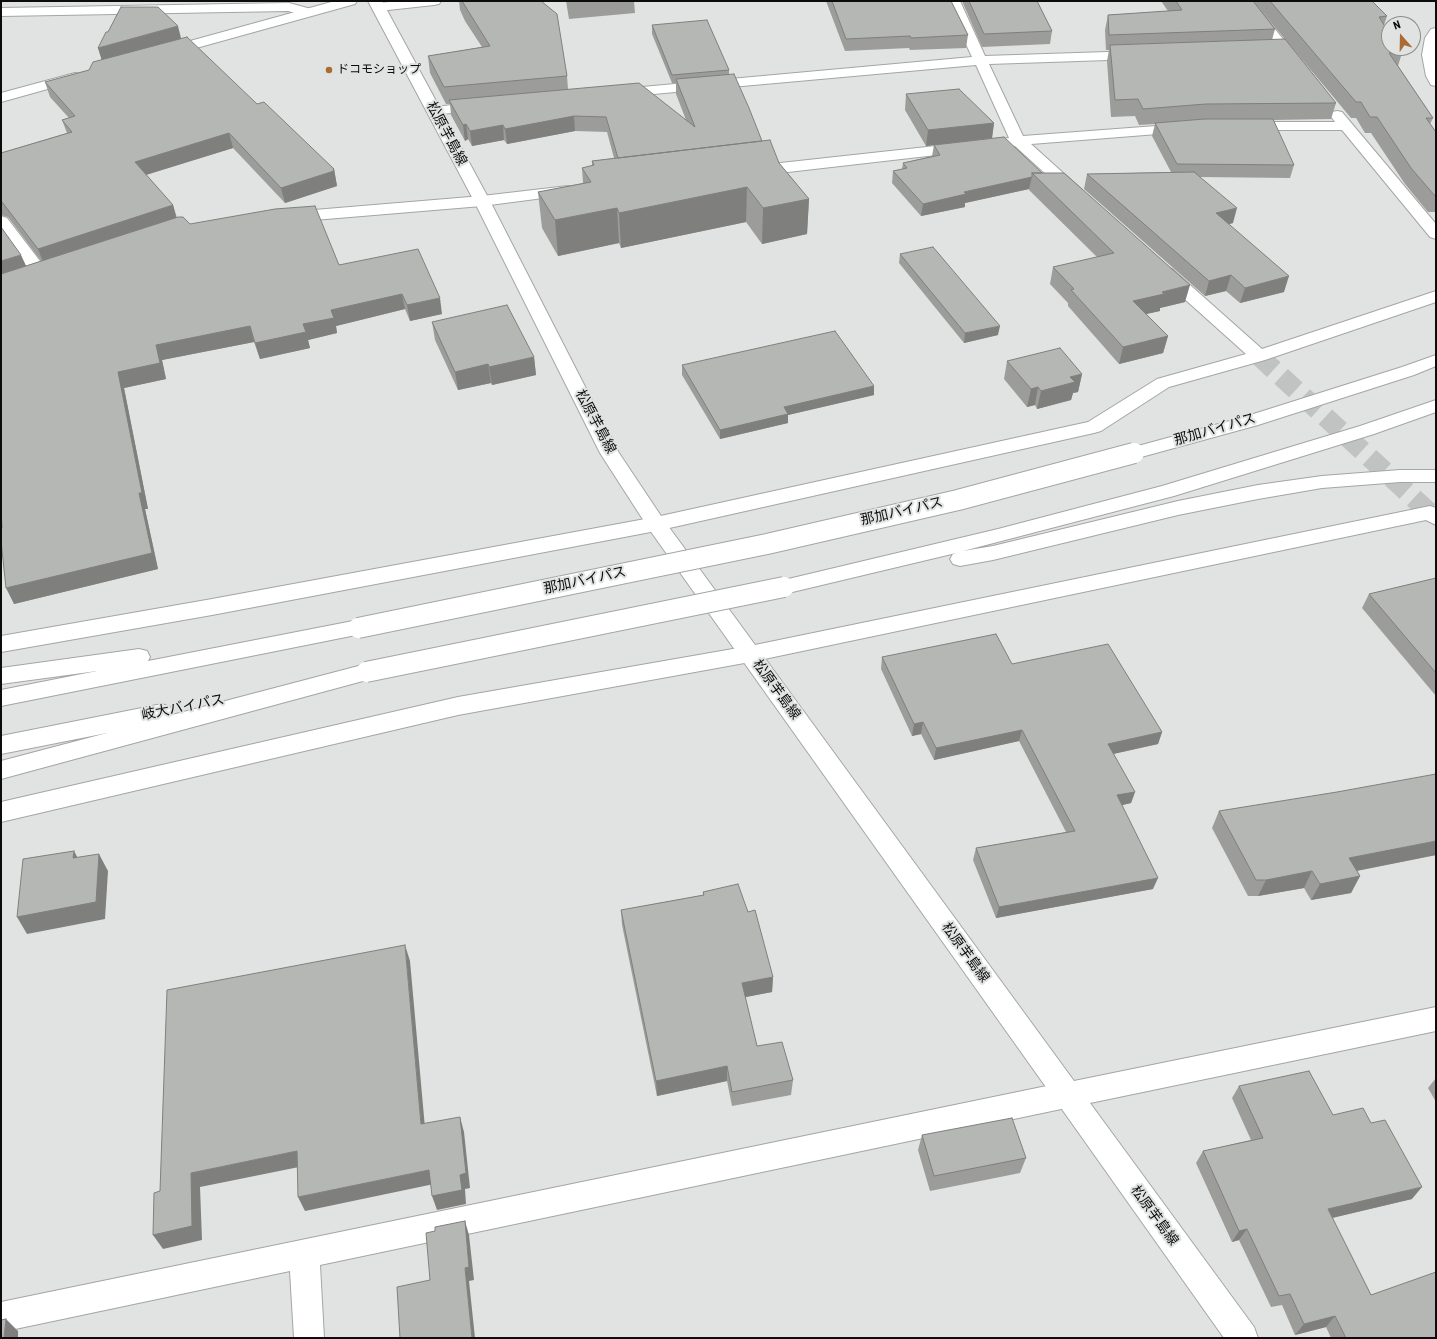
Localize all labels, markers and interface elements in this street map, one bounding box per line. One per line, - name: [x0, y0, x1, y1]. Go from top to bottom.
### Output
- north arrow: [1381, 16, 1421, 56]
- text: N: [1392, 18, 1402, 32]
- place label: ドコモショップ: [337, 63, 421, 77]
- marker: ドコモショップ: [324, 65, 334, 75]
- street label: 松原芋島線: [422, 99, 470, 169]
- street label: 松原芋島線: [571, 387, 619, 457]
- street label: 那加バイパス: [1172, 410, 1258, 450]
- street label: 那加バイパス: [859, 494, 945, 530]
- street label: 那加バイパス: [542, 564, 628, 598]
- street label: 松原芋島線: [749, 657, 803, 723]
- street label: 岐大バイパス: [140, 692, 226, 724]
- street label: 松原芋島線: [938, 920, 992, 986]
- street label: 松原芋島線: [1127, 1183, 1181, 1249]

